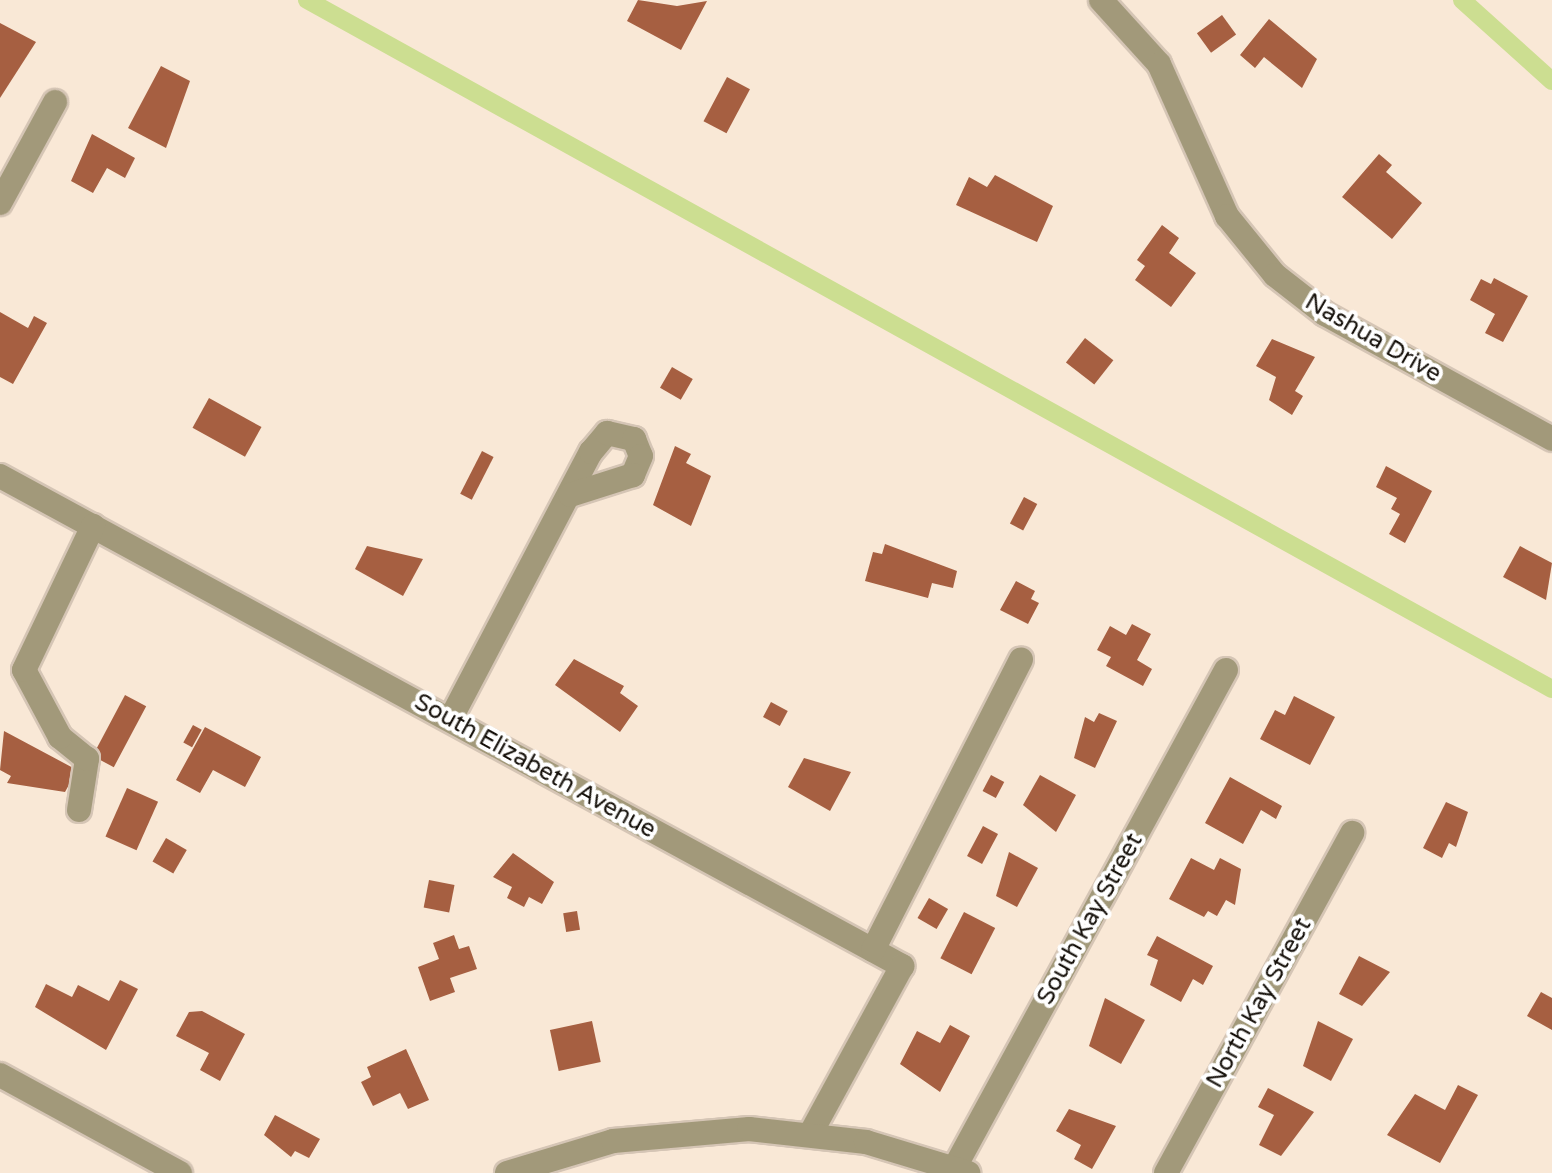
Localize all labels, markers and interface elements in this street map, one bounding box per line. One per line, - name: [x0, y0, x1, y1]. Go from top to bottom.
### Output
- street label: Nashua Drive: [1300, 287, 1446, 389]
- street label: South Elizabeth Avenue: [409, 688, 661, 844]
- street label: South Kay Street: [1031, 828, 1149, 1010]
- street label: North Kay Street: [1200, 913, 1318, 1093]

